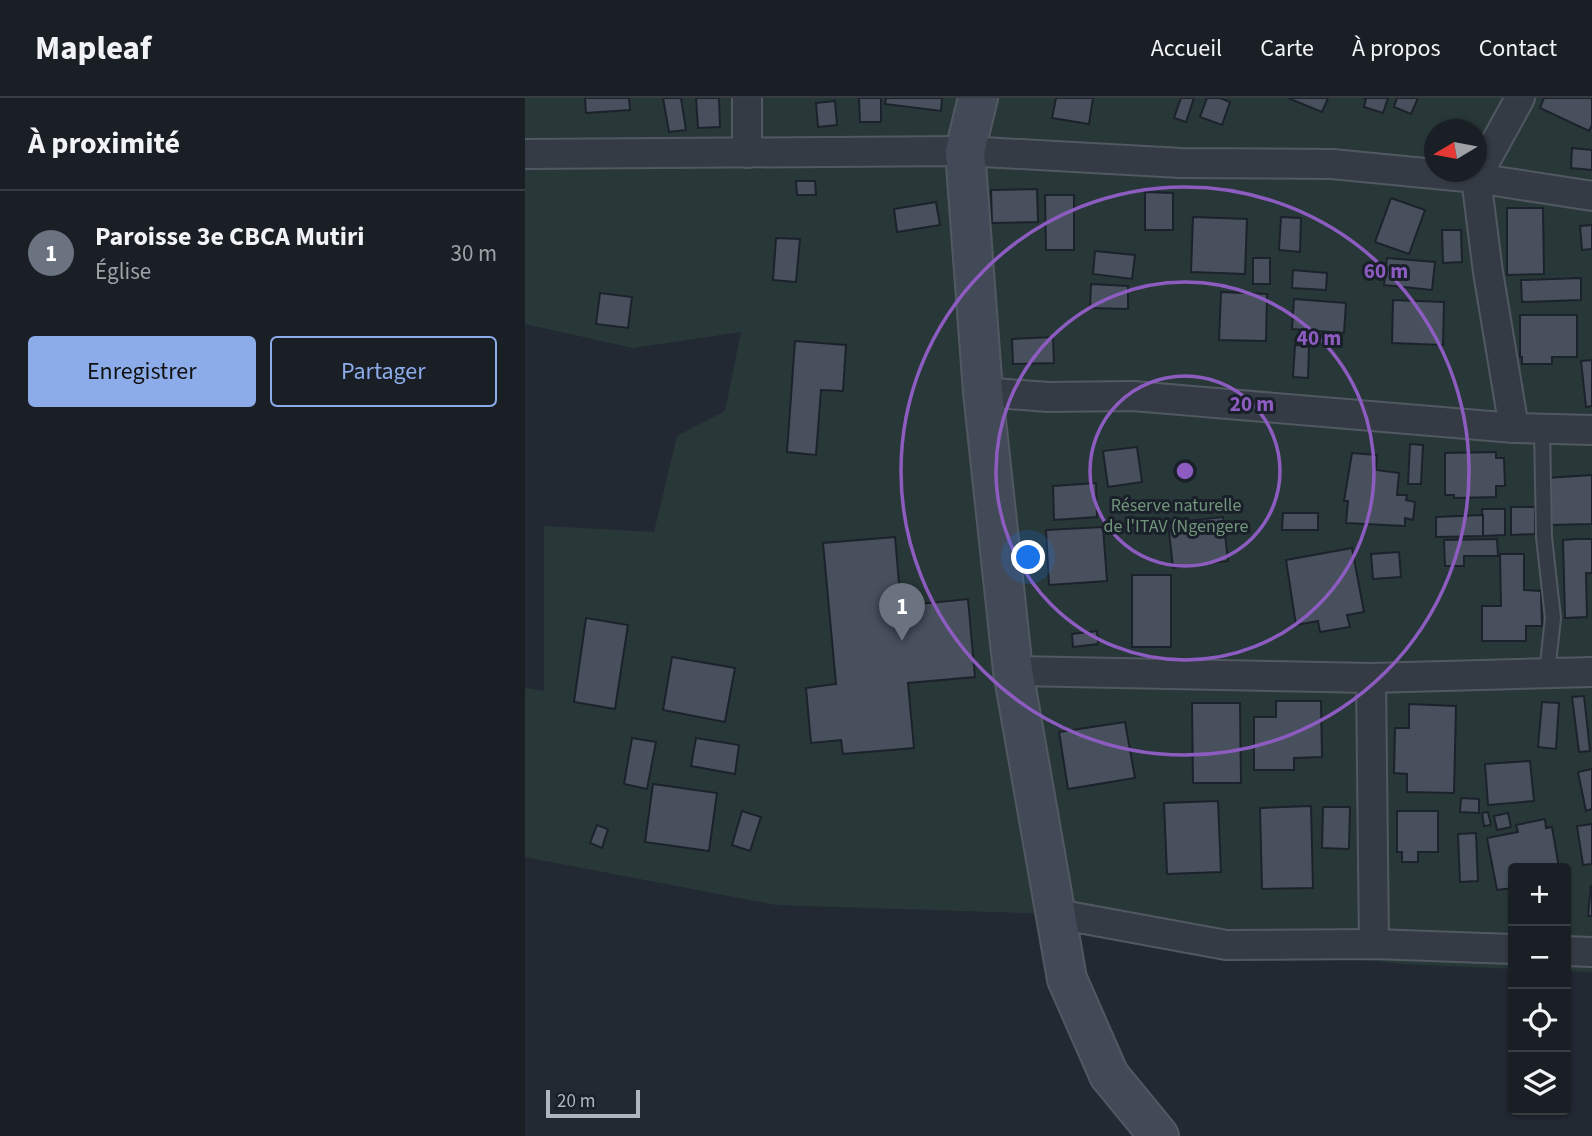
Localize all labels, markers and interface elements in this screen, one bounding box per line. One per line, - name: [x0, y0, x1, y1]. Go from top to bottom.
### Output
- text: Mapleaf: [35, 25, 151, 72]
- text: Accueil: [1151, 31, 1222, 66]
- text: Carte: [1260, 31, 1314, 66]
- text: À propos: [1352, 31, 1441, 66]
- text: Contact: [1479, 31, 1557, 66]
- north arrow: [1424, 119, 1487, 182]
- text: À proximité: [28, 122, 180, 165]
- text: Paroisse 3e CBCA Mutiri: [95, 218, 364, 255]
- text: 1: [45, 237, 57, 270]
- text: 30 m: [450, 237, 497, 270]
- text: Église: [95, 255, 151, 288]
- text: 60 m: [1364, 256, 1408, 286]
- text: 40 m: [1297, 323, 1341, 353]
- button: Enregistrer: [28, 336, 256, 407]
- button: Partager: [270, 336, 497, 407]
- text: 20 m: [1230, 389, 1274, 419]
- centre of rings: [1173, 459, 1197, 483]
- park label: Réserve naturelle de l'ITAV (Ngengere: [1103, 493, 1249, 539]
- your location: [1011, 540, 1045, 574]
- pin: 1: [879, 583, 925, 641]
- map controls: [1508, 863, 1571, 1115]
- button: +: [1508, 863, 1571, 926]
- button: −: [1508, 926, 1571, 989]
- button: locate: [1508, 989, 1571, 1052]
- button: layers: [1508, 1052, 1571, 1115]
- scale bar: [546, 1087, 641, 1119]
- text: 20 m: [557, 1088, 595, 1115]

